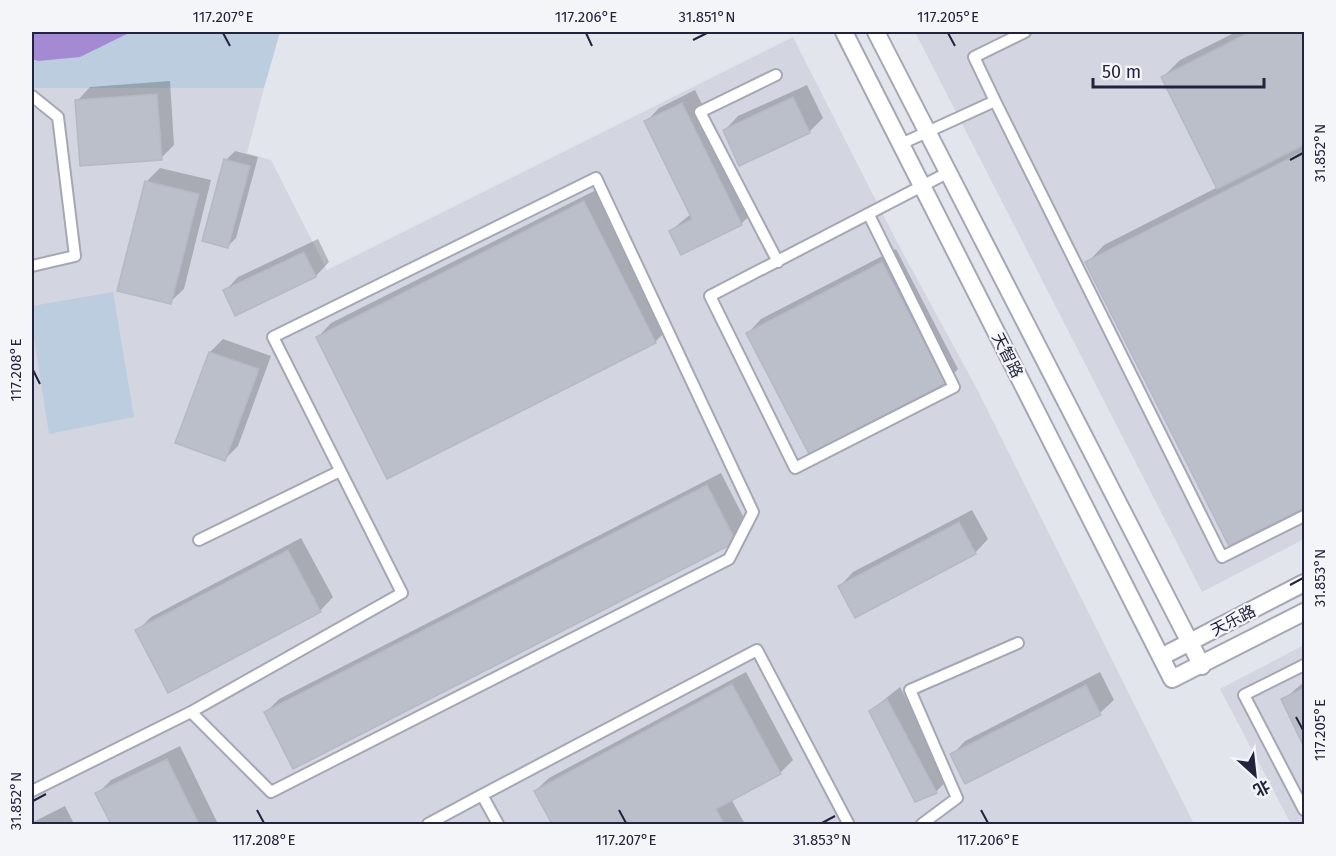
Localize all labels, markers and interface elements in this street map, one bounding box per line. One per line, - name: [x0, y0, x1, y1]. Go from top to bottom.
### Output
- text: 117.207°E: [192, 8, 254, 26]
- text: 117.206°E: [555, 8, 617, 26]
- text: 31.851°N: [679, 8, 735, 26]
- text: 117.205°E: [917, 8, 979, 26]
- scale bar: [1093, 51, 1264, 89]
- text: 50 m: [1102, 61, 1141, 83]
- text: 31.852°N: [1311, 124, 1329, 182]
- street label: 天智路: [988, 330, 1027, 381]
- text: 117.208°E: [7, 339, 25, 401]
- text: 31.853°N: [1311, 549, 1329, 607]
- street label: 天乐路: [1208, 601, 1259, 640]
- text: 117.205°E: [1311, 699, 1329, 761]
- north arrow: [1225, 745, 1285, 805]
- text: 31.852°N: [7, 772, 25, 830]
- text: 北: [1250, 776, 1273, 800]
- text: 117.208°E: [233, 831, 295, 849]
- text: 117.207°E: [595, 831, 657, 849]
- text: 31.853°N: [793, 831, 851, 849]
- text: 117.206°E: [957, 831, 1019, 849]

